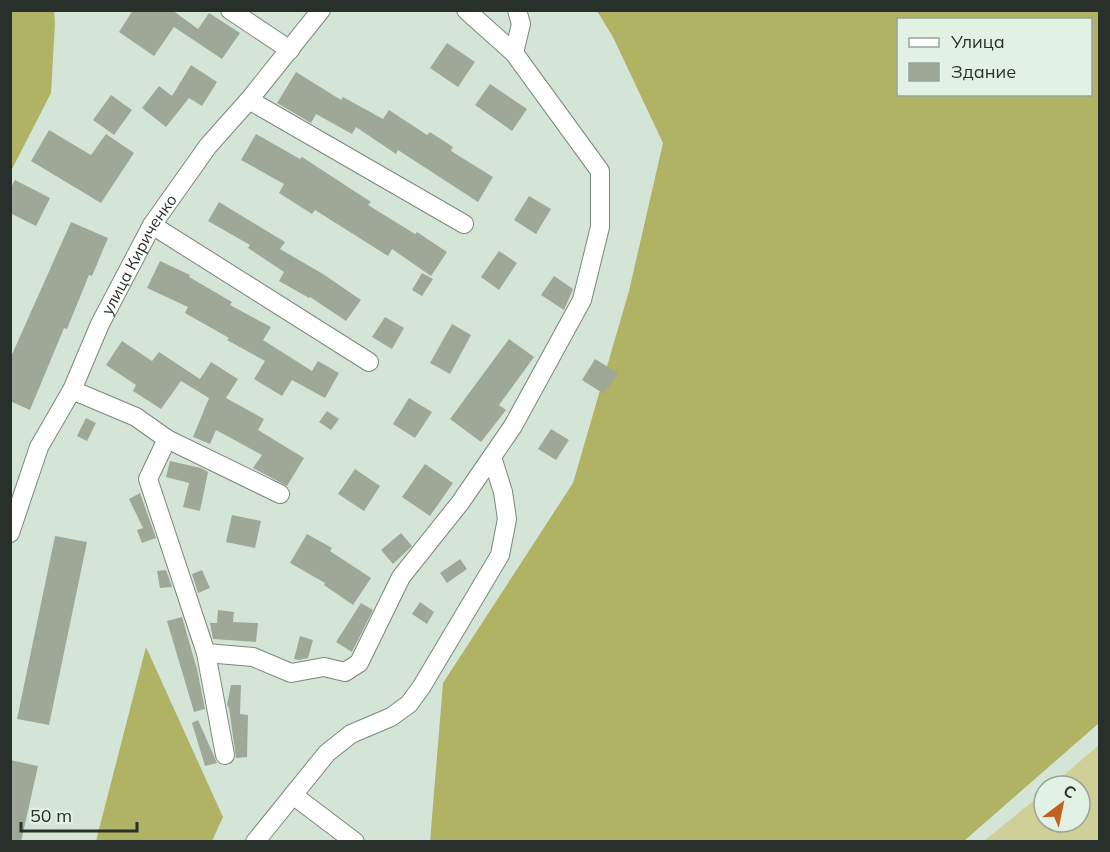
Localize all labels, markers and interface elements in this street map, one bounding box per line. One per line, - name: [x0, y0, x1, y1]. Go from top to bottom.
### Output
- legend: [897, 18, 1092, 96]
- text: Улица: [950, 30, 1005, 53]
- text: Здание: [951, 60, 1016, 83]
- street label: улица Кириченко: [97, 190, 181, 318]
- north arrow: [1032, 774, 1092, 834]
- text: С: [1060, 780, 1080, 803]
- scale bar: [21, 795, 136, 833]
- text: 50 m: [30, 804, 72, 827]

